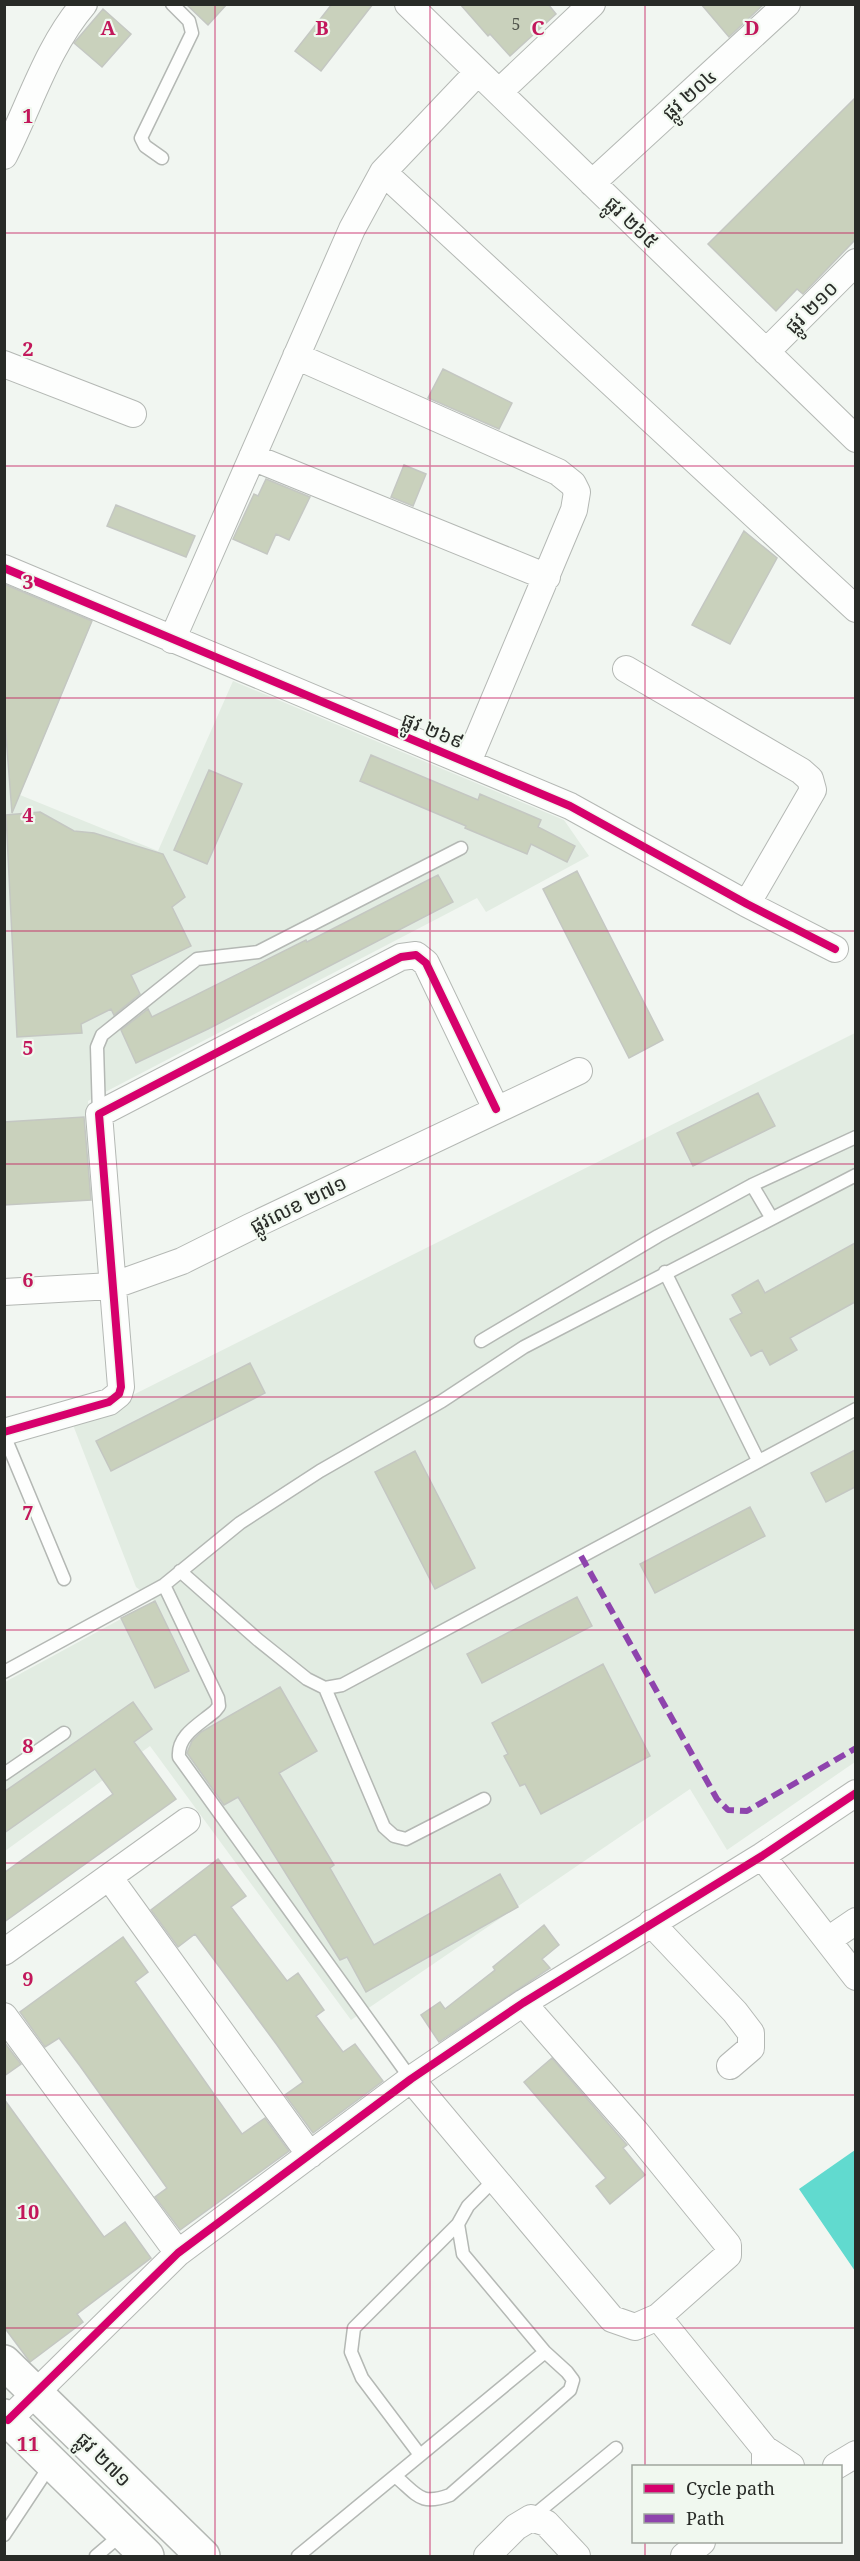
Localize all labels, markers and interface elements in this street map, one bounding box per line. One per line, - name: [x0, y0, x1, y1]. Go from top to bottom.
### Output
- house number: 5: [512, 13, 520, 35]
- text: A: [100, 14, 116, 41]
- text: B: [315, 14, 329, 41]
- text: C: [531, 14, 545, 41]
- text: D: [744, 14, 760, 41]
- street label: ផ្លូវ ២០៤: [656, 62, 726, 130]
- text: 1: [22, 102, 34, 129]
- street label: ផ្លូវ ២៦៥: [595, 190, 665, 259]
- street label: ផ្លូវ ២១០: [779, 275, 848, 344]
- text: 2: [22, 335, 34, 362]
- text: 3: [22, 568, 34, 595]
- street label: ផ្លូវ ២៦៩: [396, 705, 468, 760]
- text: 4: [22, 801, 34, 828]
- text: 5: [22, 1034, 34, 1061]
- street label: ផ្លូវលេខ ២៧១: [245, 1169, 354, 1244]
- text: 6: [22, 1266, 34, 1293]
- text: 7: [22, 1499, 34, 1526]
- text: 8: [22, 1732, 34, 1759]
- text: 9: [22, 1965, 34, 1992]
- text: 10: [17, 2198, 39, 2225]
- street label: ផ្លូវ ២៧១: [66, 2425, 138, 2497]
- text: 11: [17, 2430, 39, 2457]
- legend: [632, 2465, 842, 2543]
- text: Cycle path: [686, 2476, 775, 2500]
- text: Path: [686, 2506, 725, 2530]

